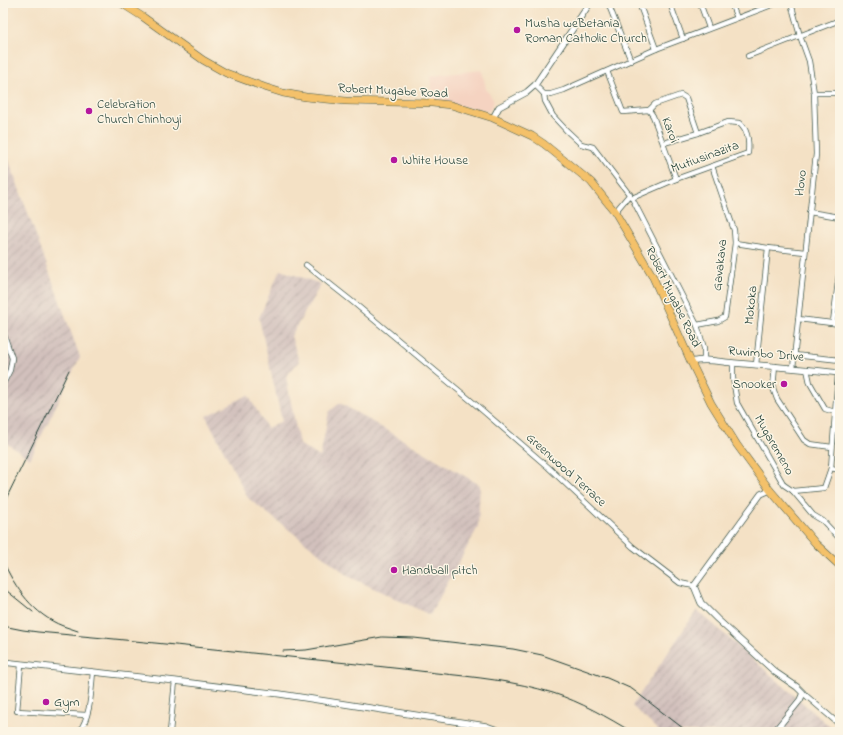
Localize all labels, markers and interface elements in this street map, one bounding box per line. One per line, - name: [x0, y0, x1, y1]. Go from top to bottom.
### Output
- place label: Musha weBetania Roman Catholic Church: [525, 14, 647, 48]
- marker: Musha weBetania Roman Catholic Church: [512, 25, 522, 35]
- street label: Robert Mugabe Road: [337, 79, 449, 104]
- place label: Celebration Church Chinhoyi: [97, 95, 182, 130]
- marker: Celebration Church Chinhoyi: [84, 106, 94, 116]
- street label: Karoi: [656, 114, 684, 146]
- street label: Mutiusinazita: [668, 136, 742, 178]
- place label: White House: [402, 151, 468, 170]
- marker: White House: [389, 155, 399, 165]
- street label: Hovo: [790, 169, 812, 197]
- street label: Gavakava: [708, 238, 732, 292]
- street label: Robert Mugabe Road: [639, 243, 706, 352]
- street label: Mokoka: [740, 285, 762, 325]
- street label: Ruvimbo Drive: [727, 341, 805, 367]
- place label: Snooker: [733, 375, 777, 394]
- marker: Snooker: [779, 379, 789, 389]
- street label: Mugaremeno: [748, 411, 799, 480]
- street label: Greenwood Terrace: [521, 429, 611, 512]
- place label: Handball pitch: [402, 561, 478, 580]
- marker: Handball pitch: [389, 565, 399, 575]
- place label: Gym: [54, 693, 79, 713]
- marker: Gym: [41, 697, 51, 707]

